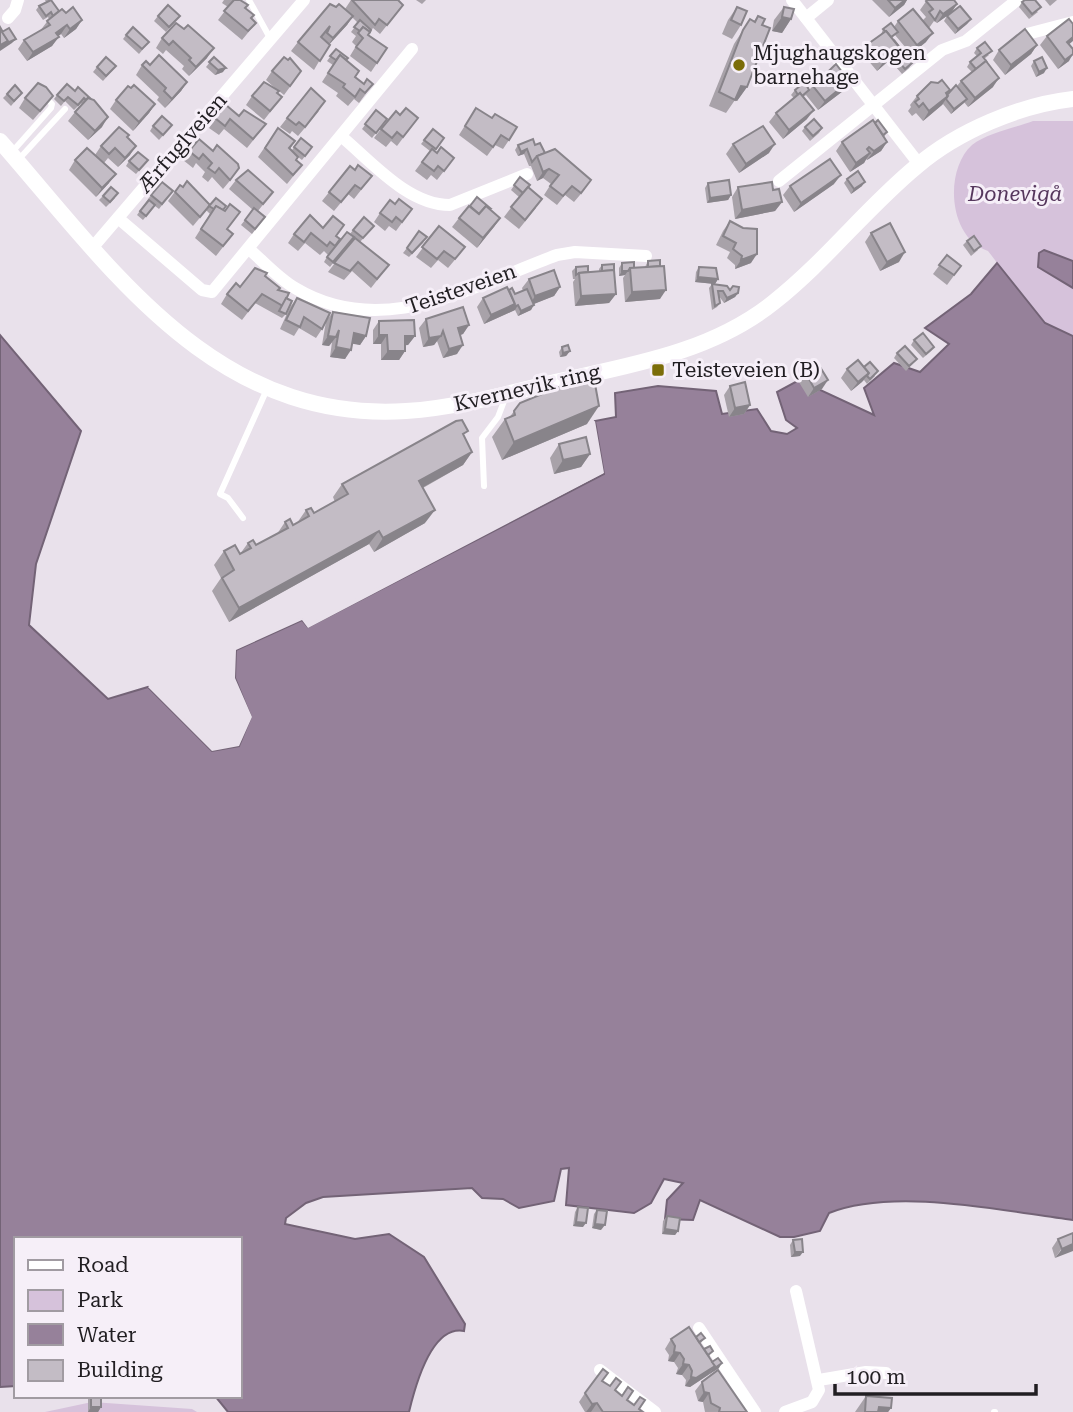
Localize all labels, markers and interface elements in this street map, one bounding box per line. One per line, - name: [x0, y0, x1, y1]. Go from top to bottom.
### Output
- place label: Mjughaugskogen barnehage: [753, 41, 926, 89]
- marker: Mjughaugskogen barnehage: [731, 57, 747, 73]
- street label: Ærfuglveien: [132, 88, 232, 198]
- park label: Donevigå: [967, 182, 1062, 206]
- street label: Teisteveien: [403, 259, 520, 319]
- place label: Teisteveien (B): [672, 358, 820, 382]
- street label: Kvernevik ring: [452, 360, 602, 416]
- marker: Teisteveien (B): [650, 362, 666, 378]
- legend: [14, 1237, 242, 1398]
- text: Road: [77, 1253, 129, 1277]
- text: Park: [77, 1288, 123, 1312]
- text: Water: [77, 1323, 137, 1347]
- scale bar: [835, 1352, 1036, 1396]
- text: Building: [77, 1358, 163, 1382]
- text: 100 m: [846, 1365, 906, 1389]

